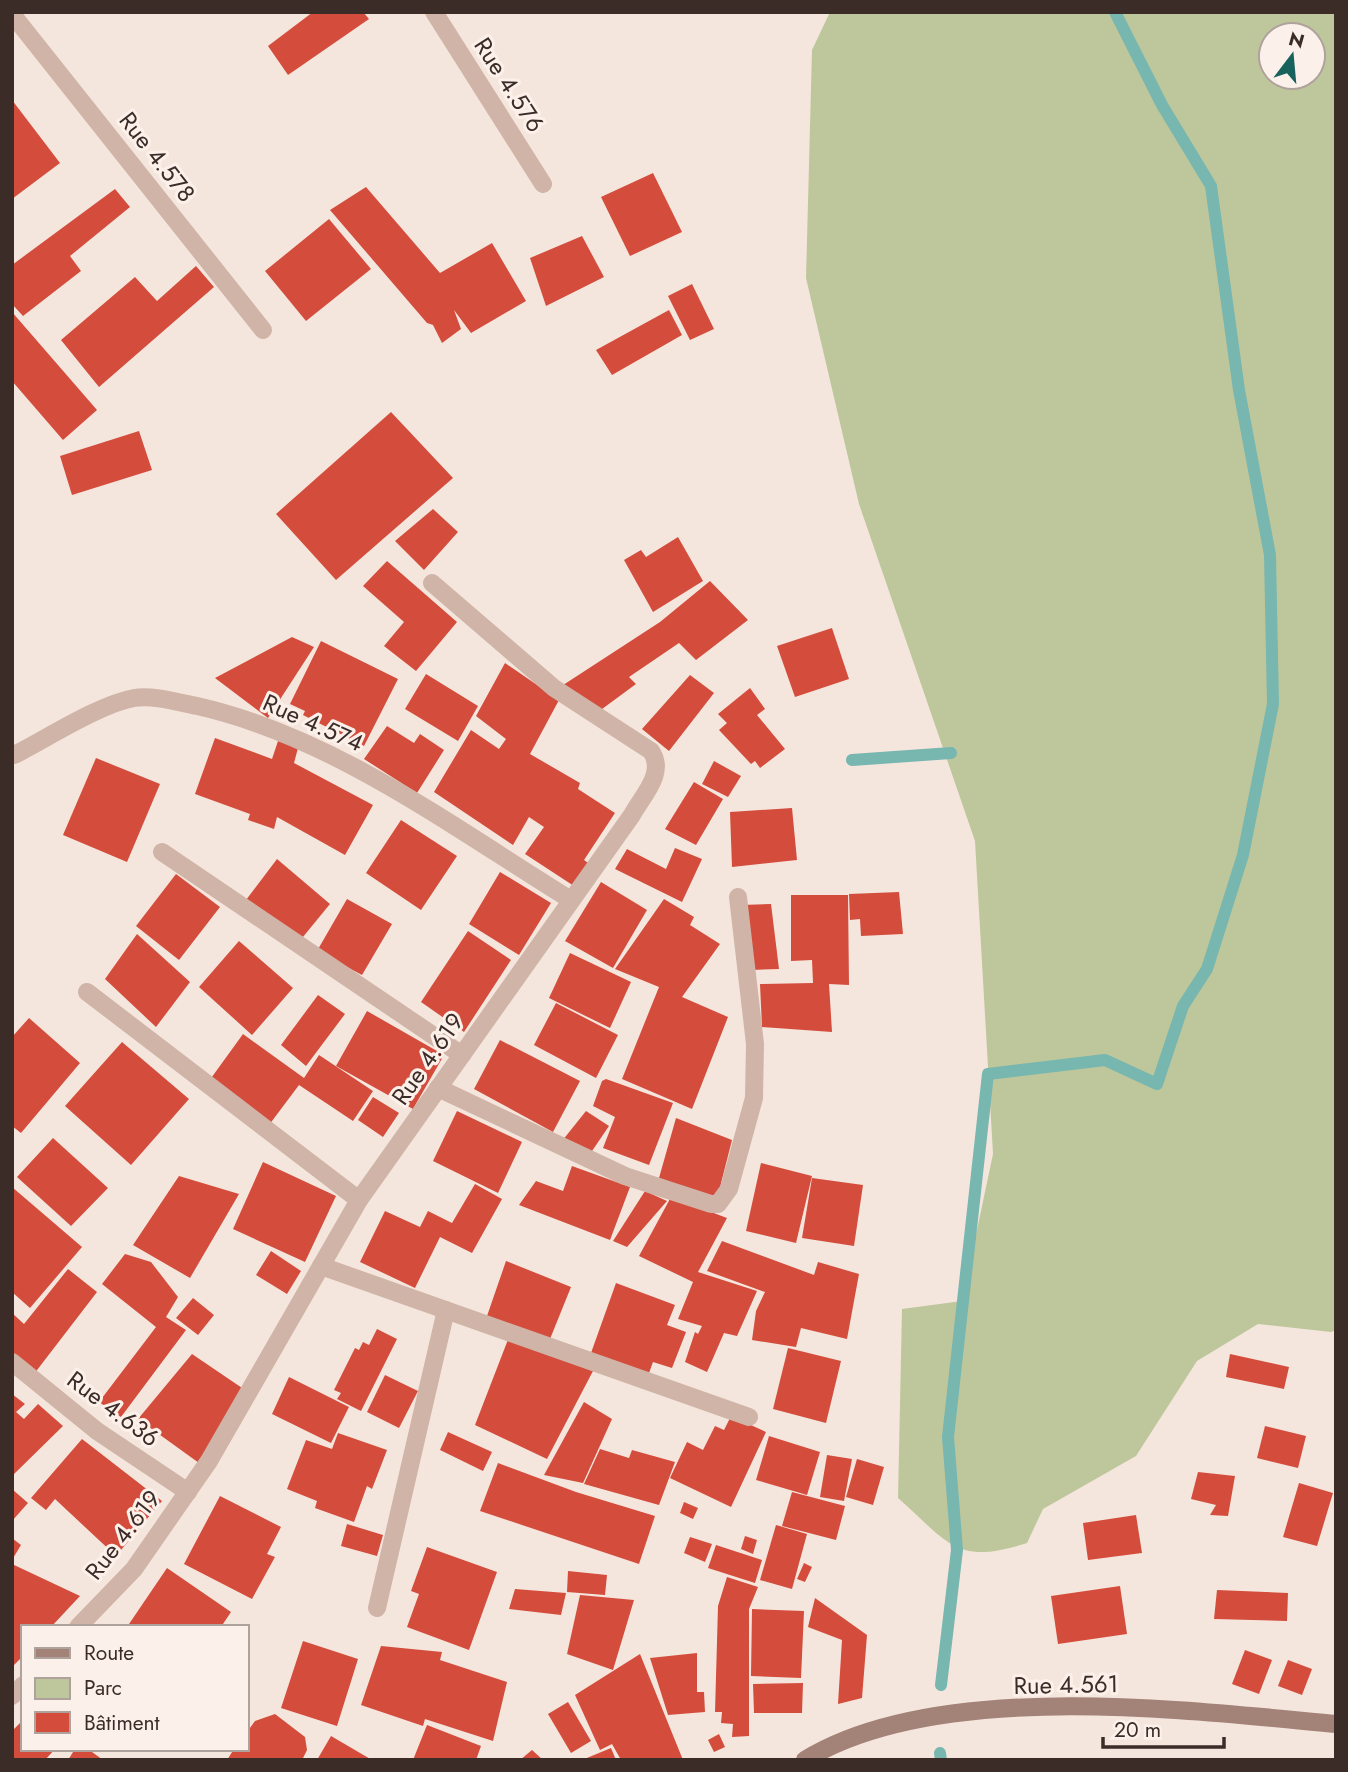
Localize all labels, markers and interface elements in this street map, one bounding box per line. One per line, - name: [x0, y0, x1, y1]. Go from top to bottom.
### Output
- north arrow: [1257, 21, 1327, 91]
- text: N: [1286, 25, 1308, 55]
- street label: Rue 4.576: [466, 30, 553, 139]
- street label: Rue 4.578: [111, 104, 204, 209]
- street label: Rue 4.574: [257, 685, 369, 760]
- street label: Rue 4.619: [383, 1006, 472, 1112]
- street label: Rue 4.636: [60, 1362, 167, 1455]
- street label: Rue 4.619: [76, 1482, 169, 1587]
- legend: [21, 1625, 248, 1751]
- text: Route: [84, 1638, 134, 1668]
- street label: Rue 4.561: [1013, 1666, 1119, 1703]
- text: Parc: [84, 1673, 122, 1703]
- scale bar: [1103, 1706, 1224, 1750]
- text: Bâtiment: [84, 1708, 160, 1738]
- text: 20 m: [1114, 1715, 1161, 1745]

